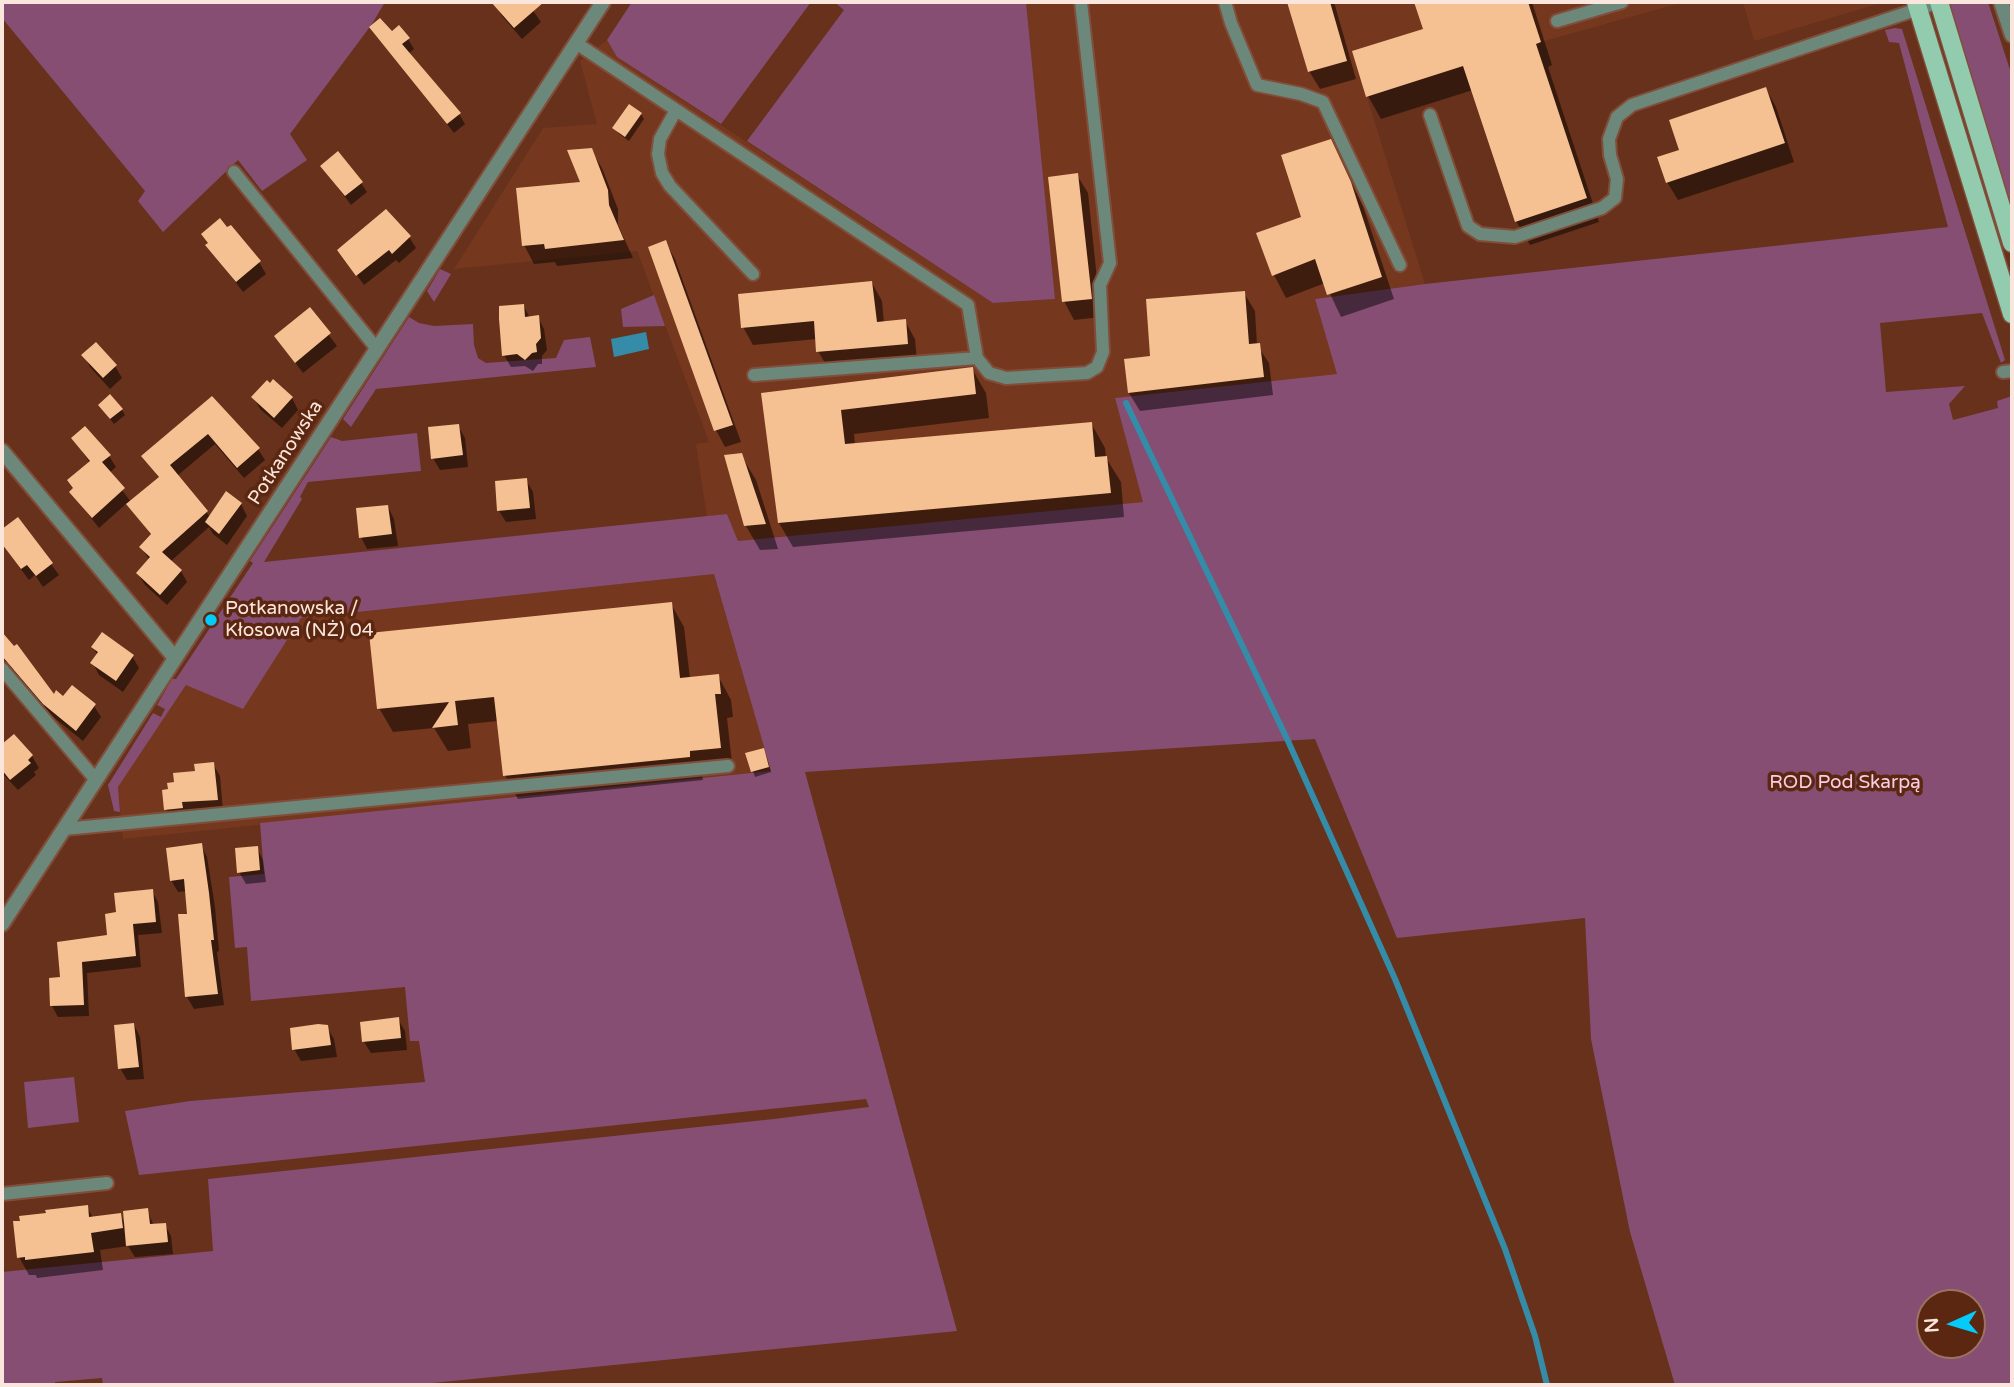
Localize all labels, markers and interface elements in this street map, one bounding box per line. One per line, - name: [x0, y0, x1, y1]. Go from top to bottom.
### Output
- street label: Potkanowska: [244, 396, 328, 510]
- place label: Potkanowska / Kłosowa (NŻ) 04: [225, 598, 374, 642]
- marker: Potkanowska / Kłosowa (NŻ) 04: [203, 612, 219, 628]
- park label: ROD Pod Skarpą: [1769, 772, 1921, 794]
- north arrow: [1916, 1289, 1986, 1359]
- text: N: [1921, 1317, 1944, 1334]

